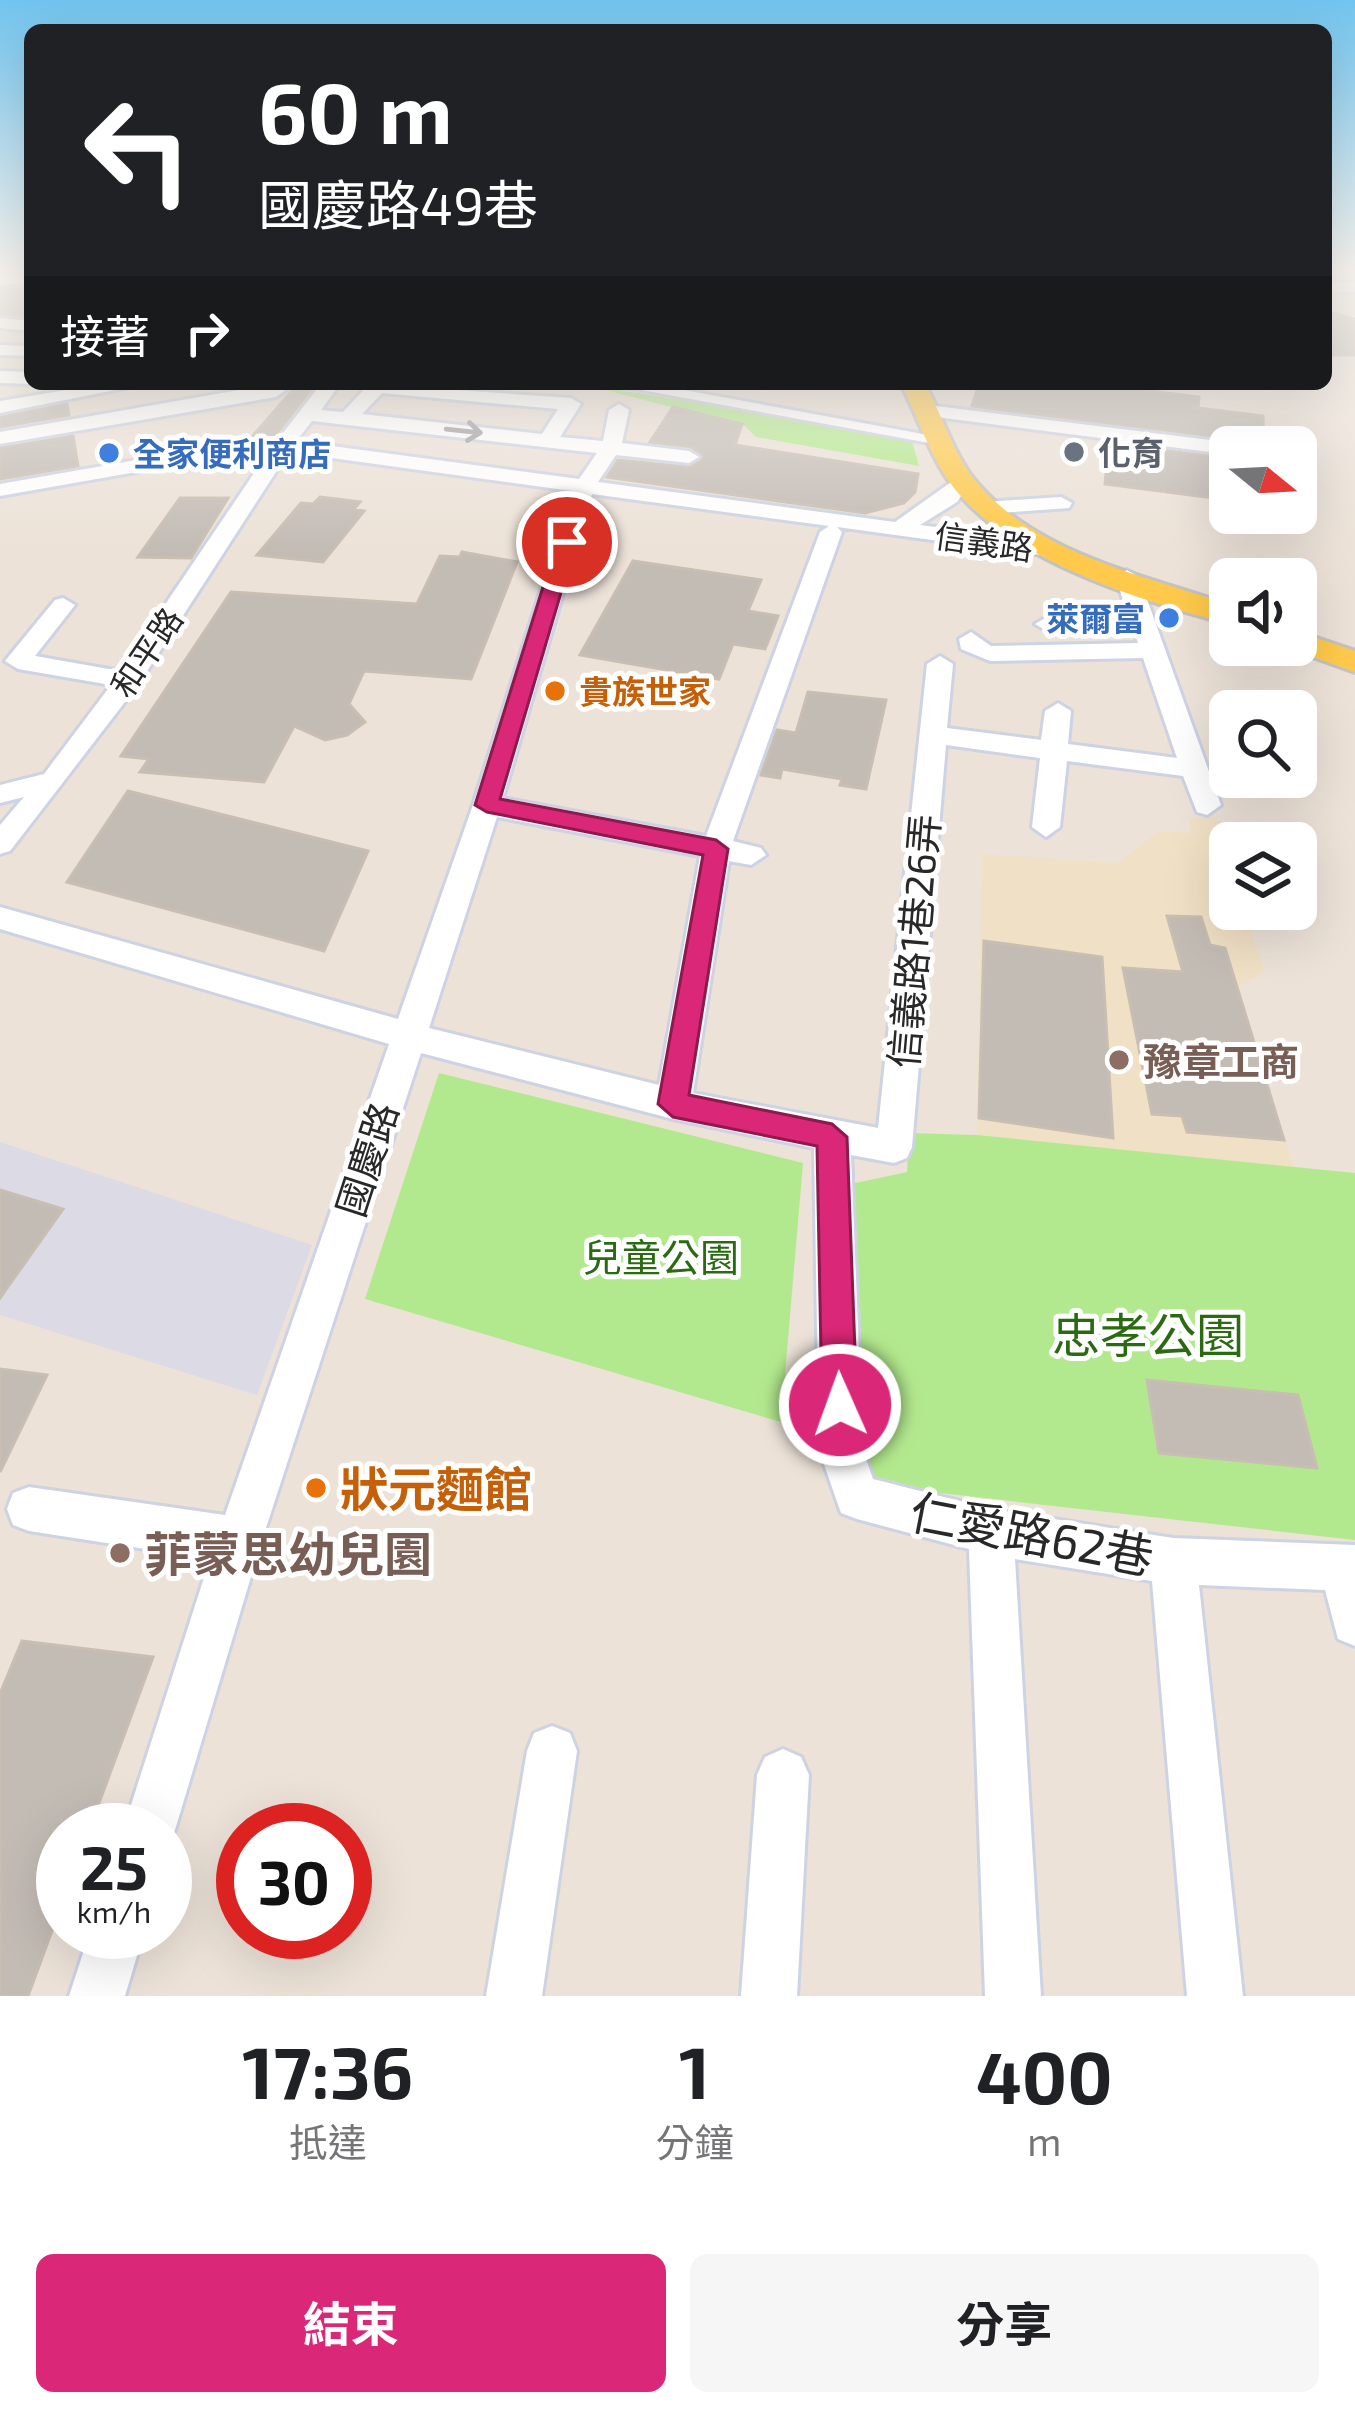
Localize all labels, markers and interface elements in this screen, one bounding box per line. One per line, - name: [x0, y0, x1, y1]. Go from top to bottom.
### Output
- text: 60 m: [258, 60, 453, 161]
- icon: left: [60, 72, 216, 228]
- text: 國慶路49巷: [258, 171, 538, 236]
- icon: right: [174, 300, 240, 366]
- text: 接著: [60, 308, 150, 362]
- one-way arrow: [444, 420, 483, 443]
- north arrow: [1209, 426, 1317, 534]
- map controls: [1209, 426, 1317, 930]
- place label: 化育: [1098, 432, 1164, 472]
- place label: 全家便利商店: [133, 433, 331, 473]
- marker: 化育: [1061, 439, 1087, 465]
- marker: 全家便利商店: [96, 440, 122, 466]
- pin: [516, 491, 618, 593]
- icon: arrive: [534, 509, 600, 575]
- street label: 信義路: [932, 514, 1036, 568]
- button: sound: [1209, 558, 1317, 666]
- place label: 萊爾富: [1046, 598, 1145, 638]
- street label: 和平路: [102, 600, 190, 704]
- marker: 萊爾富: [1156, 605, 1182, 631]
- place label: 貴族世家: [579, 671, 711, 711]
- marker: 貴族世家: [542, 678, 568, 704]
- button: search: [1209, 690, 1317, 798]
- street label: 信義路1巷26弄: [878, 812, 948, 1070]
- button: layers: [1209, 822, 1317, 930]
- place label: 豫章工商: [1143, 1037, 1299, 1084]
- marker: 豫章工商: [1106, 1047, 1132, 1073]
- street label: 國慶路: [326, 1096, 406, 1222]
- park label: 兒童公園: [583, 1233, 739, 1280]
- park label: 忠孝公園: [1052, 1305, 1244, 1363]
- position arrow: [777, 1342, 903, 1468]
- place label: 狀元麵館: [340, 1459, 532, 1517]
- marker: 狀元麵館: [303, 1475, 329, 1501]
- street label: 仁愛路62巷: [906, 1481, 1158, 1585]
- place label: 菲蒙思幼兒園: [144, 1524, 432, 1582]
- marker: 菲蒙思幼兒園: [107, 1540, 133, 1566]
- speed limit sign: 30: [216, 1803, 372, 1959]
- text: 25: [80, 1830, 148, 1902]
- text: km/h: [77, 1893, 151, 1929]
- text: 17:36: [242, 2027, 413, 2113]
- text: 1: [679, 2027, 710, 2113]
- text: 400: [976, 2032, 1113, 2118]
- text: m: [1027, 2117, 1061, 2164]
- text: 抵達: [289, 2118, 367, 2165]
- text: 分鐘: [656, 2118, 734, 2165]
- button: 結束: [36, 2254, 666, 2392]
- button: 分享: [690, 2254, 1319, 2392]

